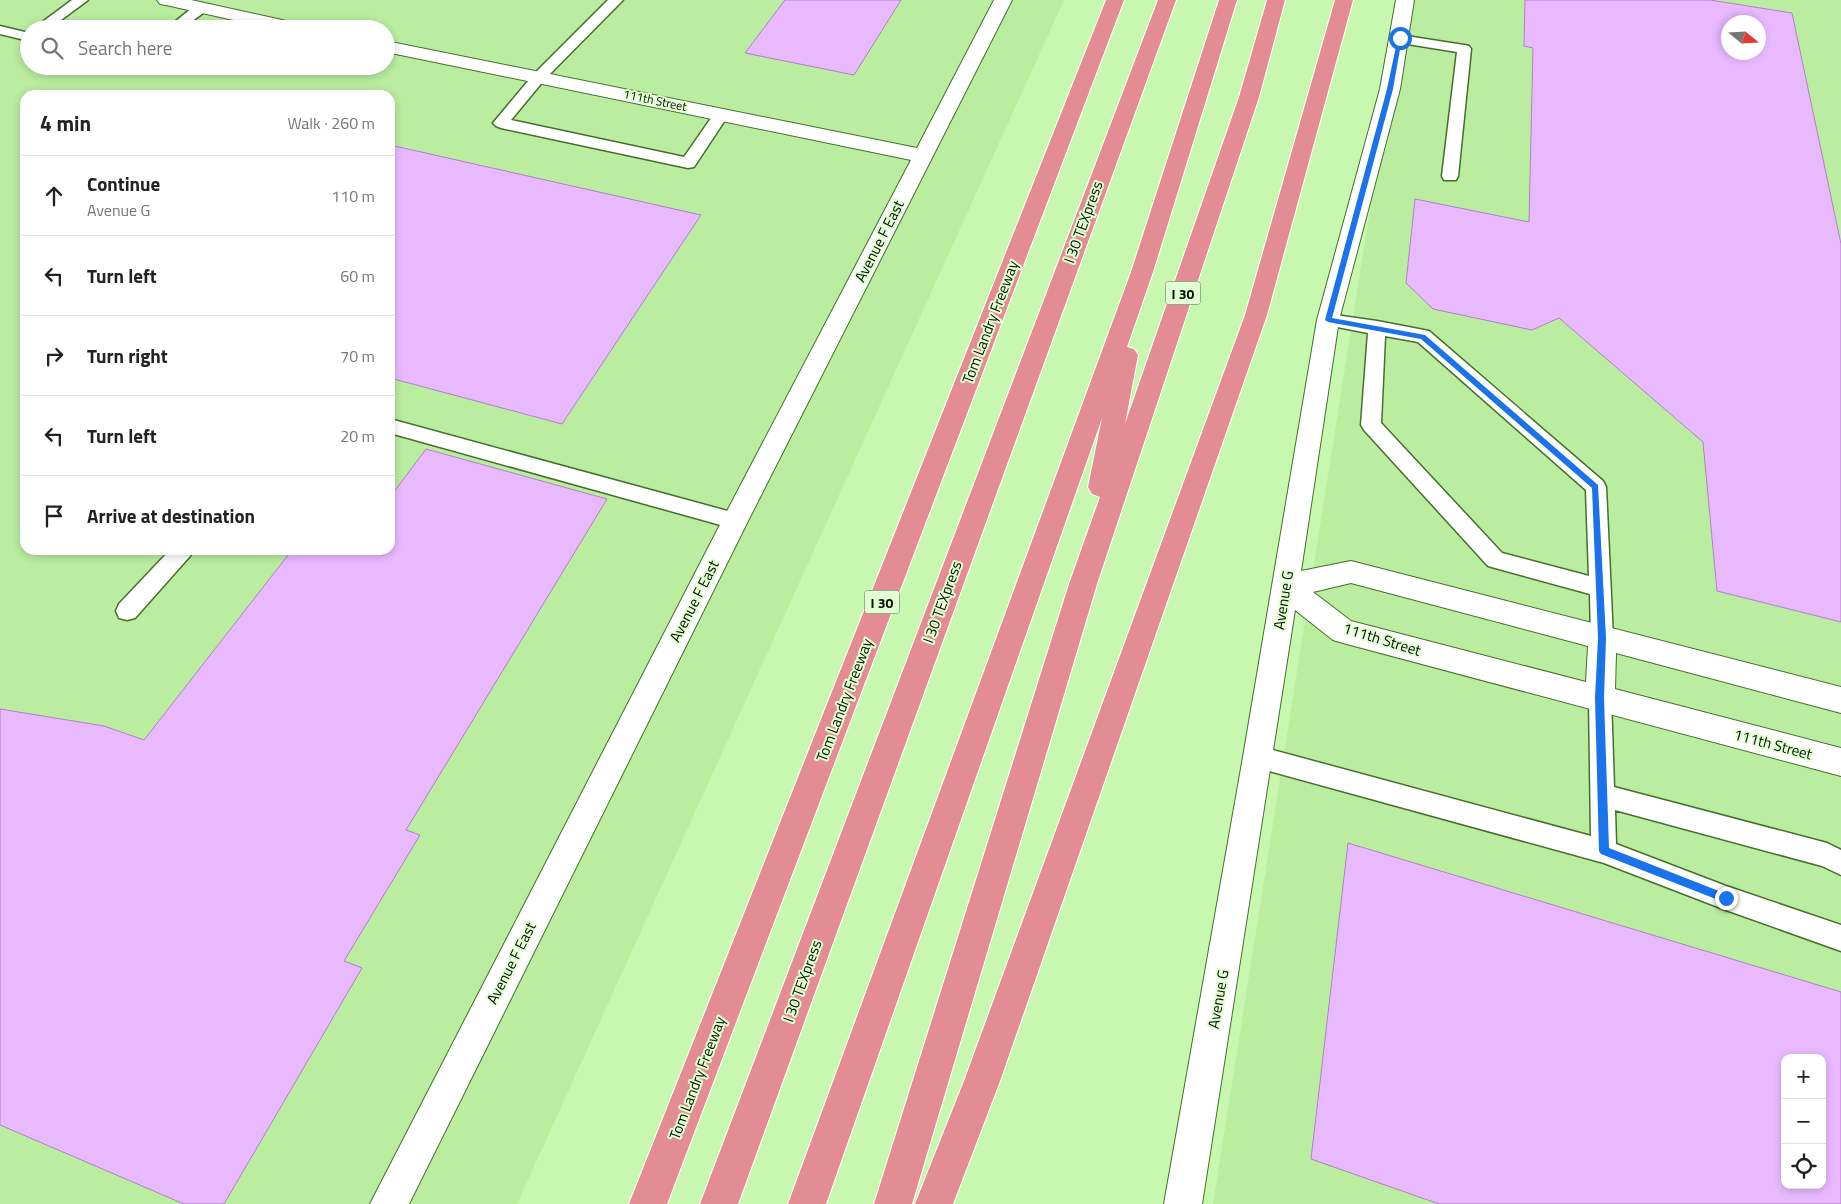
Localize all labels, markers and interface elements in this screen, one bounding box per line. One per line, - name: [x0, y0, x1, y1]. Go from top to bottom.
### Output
- north arrow: [1721, 15, 1766, 60]
- search box: [20, 20, 395, 75]
- route start: [1389, 27, 1412, 50]
- text: Search here: [78, 33, 172, 62]
- icon: search: [38, 34, 66, 62]
- street label: 111th Street: [622, 84, 689, 116]
- text: 4 min: [40, 107, 91, 139]
- text: Walk · 260 m: [287, 111, 375, 135]
- text: Continue: [87, 169, 160, 198]
- street label: I 30 TEXpress: [1057, 178, 1109, 266]
- icon: ahead: [40, 182, 68, 210]
- text: 110 m: [331, 184, 375, 208]
- street label: Avenue F East: [848, 195, 910, 286]
- text: Avenue G: [87, 198, 150, 222]
- street label: Tom Landry Freeway: [956, 257, 1024, 387]
- text: Turn left: [87, 261, 157, 290]
- icon: left: [40, 262, 68, 290]
- text: 60 m: [340, 264, 375, 288]
- road number: I 30: [1166, 282, 1200, 304]
- text: Turn right: [87, 341, 168, 370]
- icon: right: [40, 342, 68, 370]
- text: 70 m: [340, 344, 375, 368]
- text: Turn left: [87, 421, 157, 450]
- icon: left: [40, 422, 68, 450]
- text: 20 m: [340, 424, 375, 448]
- text: Arrive at destination: [87, 501, 255, 530]
- icon: arrive: [40, 502, 68, 530]
- street label: Avenue F East: [663, 555, 725, 646]
- street label: I 30 TEXpress: [916, 558, 968, 646]
- street label: Avenue G: [1267, 569, 1299, 631]
- road number: I 30: [864, 590, 900, 614]
- street label: 111th Street: [1340, 616, 1425, 662]
- street label: Tom Landry Freeway: [810, 635, 878, 765]
- street label: 111th Street: [1731, 722, 1816, 766]
- route end: [1715, 887, 1738, 910]
- street label: Avenue F East: [480, 917, 542, 1008]
- street label: I 30 TEXpress: [776, 937, 828, 1025]
- street label: Avenue G: [1202, 968, 1234, 1030]
- street label: Tom Landry Freeway: [663, 1013, 731, 1143]
- map controls: [1781, 1054, 1826, 1189]
- button: +: [1781, 1054, 1826, 1099]
- button: −: [1781, 1099, 1826, 1144]
- button: locate: [1781, 1144, 1826, 1189]

